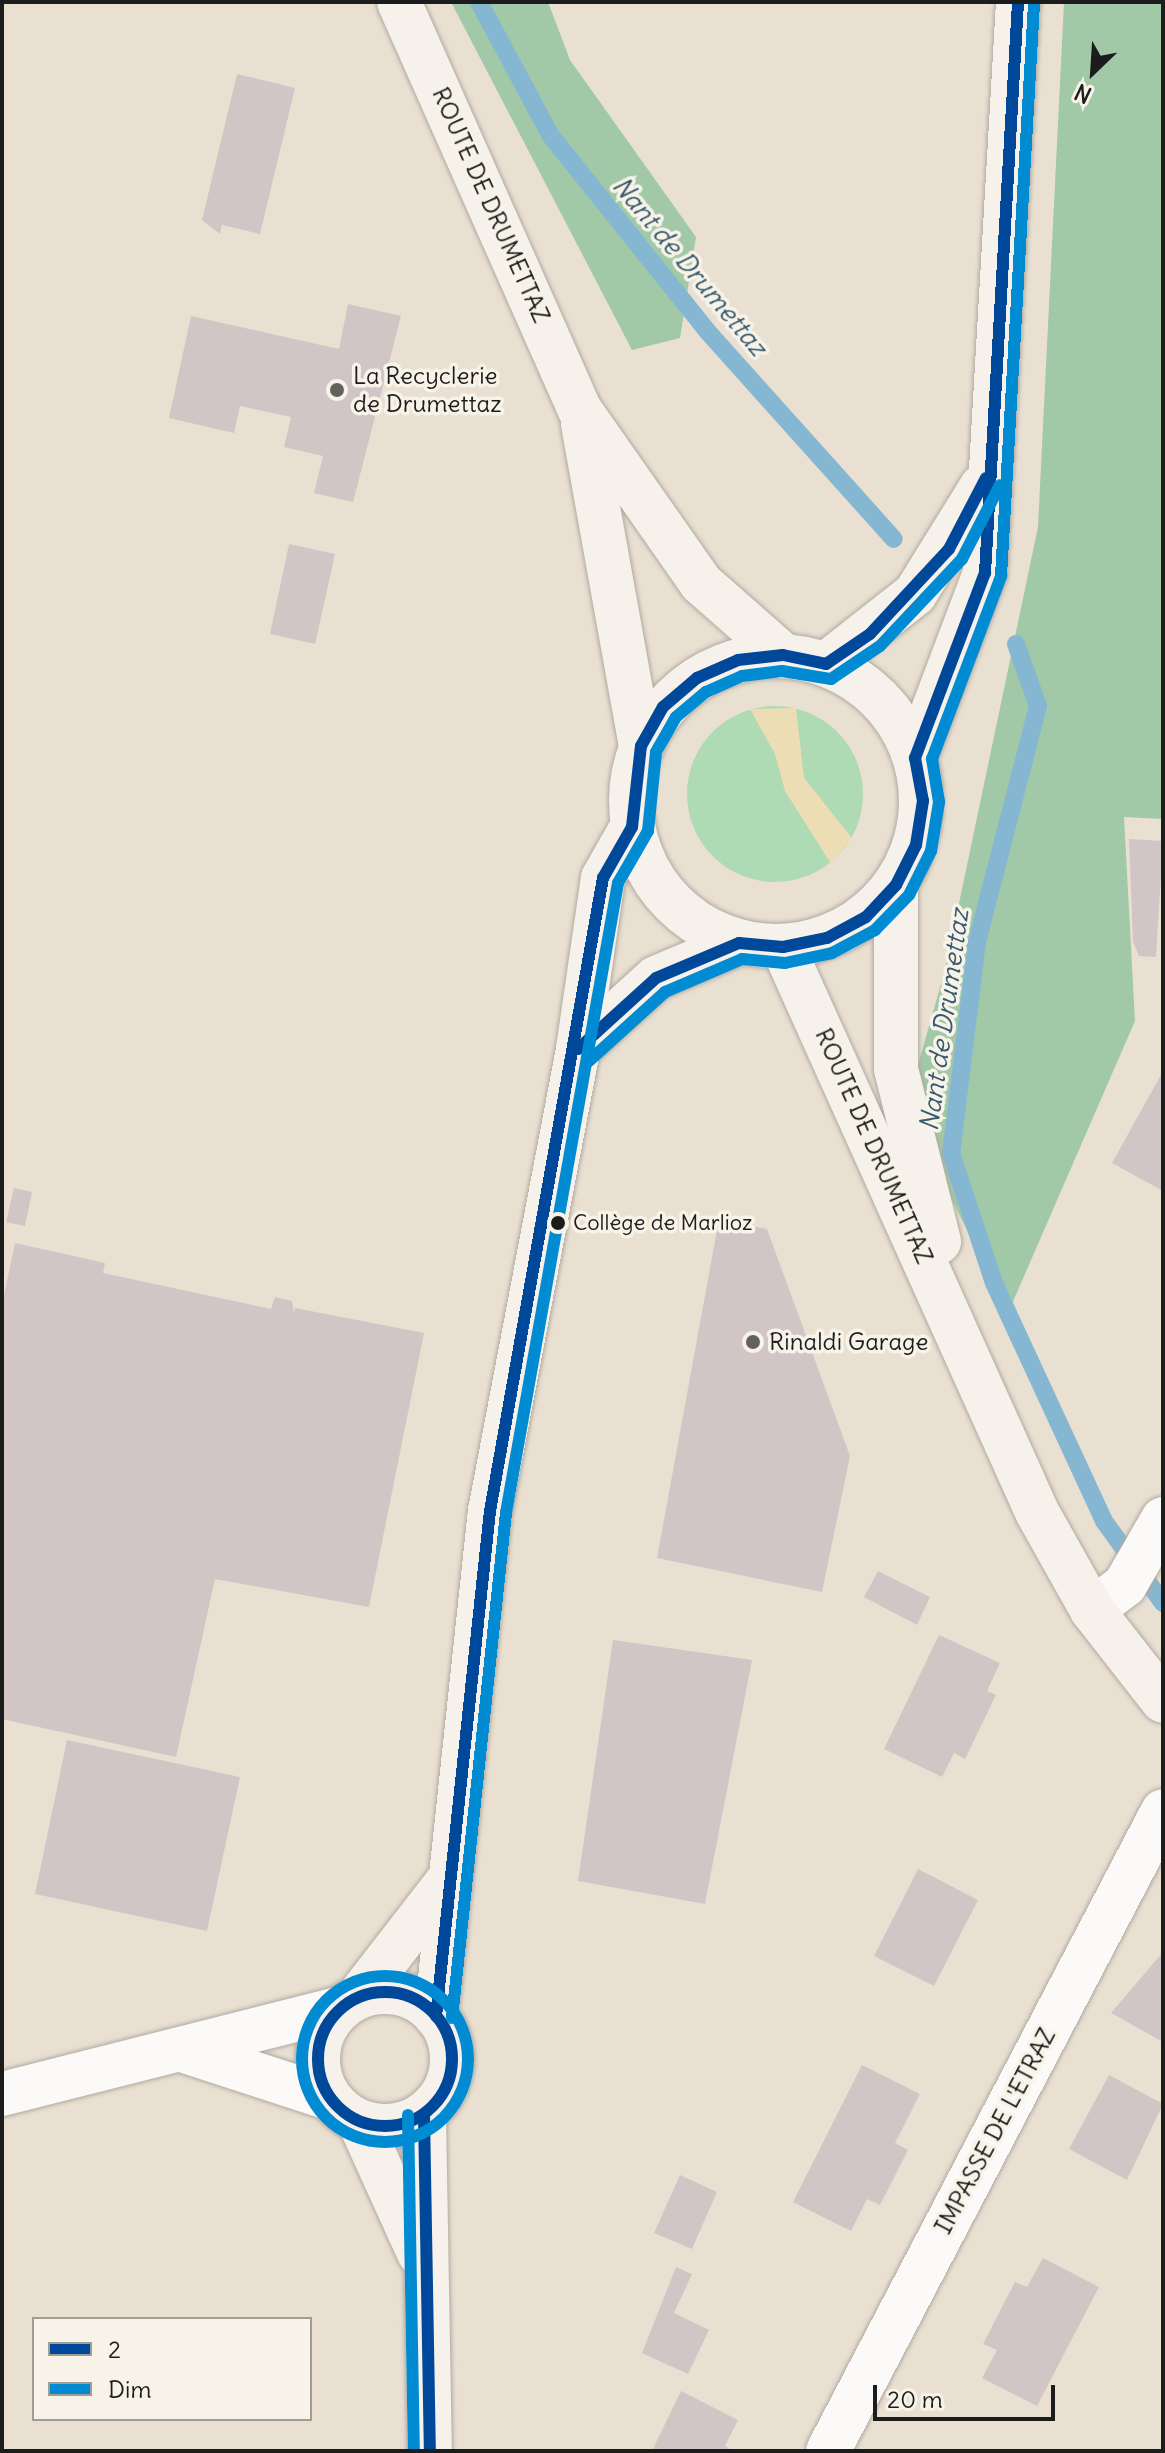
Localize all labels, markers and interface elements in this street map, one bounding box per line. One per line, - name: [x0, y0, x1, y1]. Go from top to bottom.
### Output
- north arrow: [1053, 32, 1133, 112]
- text: N: [1070, 78, 1096, 110]
- street label: ROUTE DE DRUMETTAZ: [426, 83, 556, 327]
- water label: Nant de Drumettaz: [606, 170, 774, 362]
- place label: La Recyclerie de Drumettaz: [353, 362, 502, 418]
- marker: La Recyclerie de Drumettaz: [328, 381, 346, 399]
- water label: Nant de Drumettaz: [913, 907, 975, 1133]
- street label: ROUTE DE DRUMETTAZ: [809, 1024, 939, 1268]
- place label: Collège de Marlioz: [573, 1210, 752, 1236]
- marker: Collège de Marlioz: [550, 1215, 566, 1231]
- place label: Rinaldi Garage: [769, 1328, 928, 1356]
- marker: Rinaldi Garage: [744, 1333, 762, 1351]
- street label: IMPASSE DE L'ETRAZ: [929, 2023, 1061, 2239]
- legend: [32, 2317, 312, 2421]
- text: 2: [108, 2334, 121, 2364]
- scale bar: [877, 2369, 1059, 2419]
- text: Dim: [108, 2374, 151, 2404]
- text: 20 m: [887, 2384, 943, 2414]

